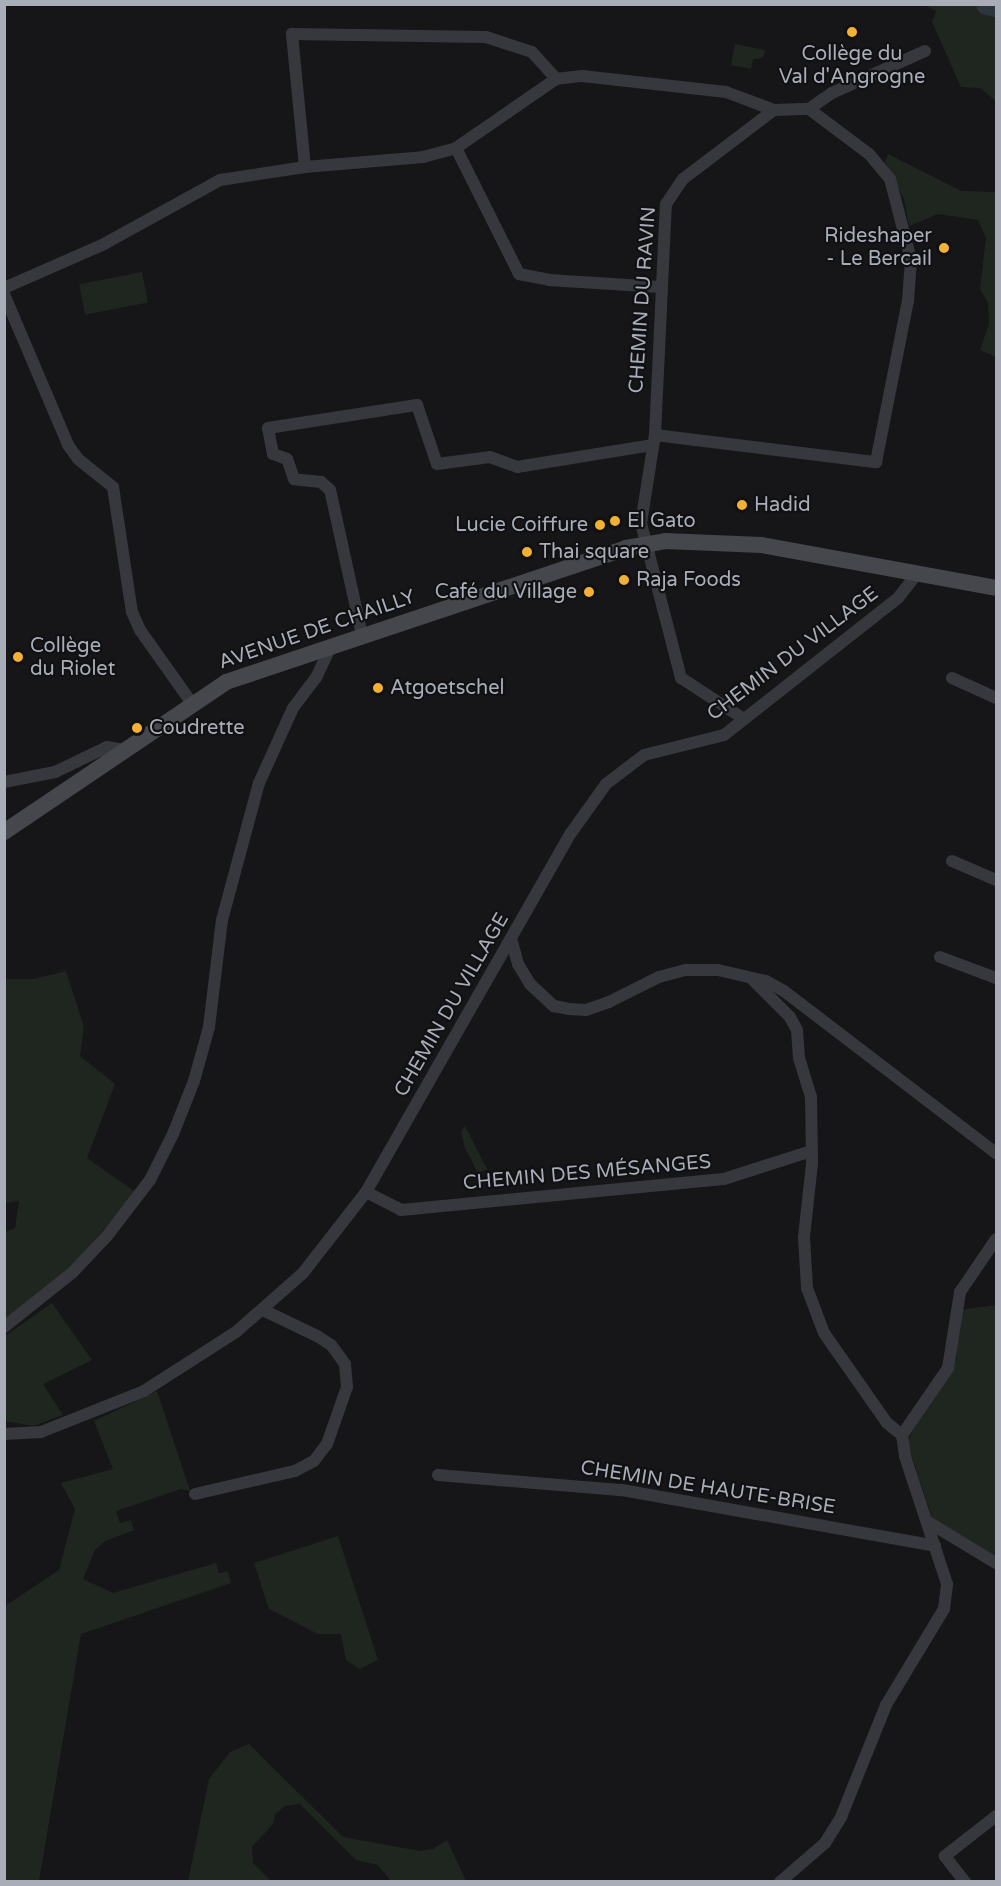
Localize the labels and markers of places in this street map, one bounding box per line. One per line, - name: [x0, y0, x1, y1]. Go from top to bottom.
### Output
- marker: Collège du Val d'Angrogne: [845, 25, 859, 39]
- place label: Collège du Val d'Angrogne: [779, 42, 925, 89]
- place label: Rideshaper - Le Bercail: [824, 225, 932, 272]
- marker: Rideshaper - Le Bercail: [937, 241, 951, 255]
- place label: Hadid: [754, 493, 811, 517]
- marker: Hadid: [735, 498, 749, 512]
- place label: El Gato: [627, 509, 696, 533]
- place label: Lucie Coiffure: [455, 513, 588, 537]
- marker: El Gato: [608, 514, 622, 528]
- marker: Lucie Coiffure: [593, 518, 607, 532]
- place label: Thai square: [539, 540, 649, 564]
- marker: Thai square: [520, 545, 534, 559]
- place label: Raja Foods: [636, 568, 741, 592]
- marker: Raja Foods: [617, 573, 631, 587]
- place label: Café du Village: [435, 580, 577, 604]
- marker: Café du Village: [582, 585, 596, 599]
- place label: Collège du Riolet: [30, 634, 115, 681]
- marker: Collège du Riolet: [11, 650, 25, 664]
- place label: Atgoetschel: [390, 676, 504, 700]
- marker: Atgoetschel: [371, 681, 385, 695]
- place label: Coudrette: [149, 716, 245, 740]
- marker: Coudrette: [130, 721, 144, 735]

